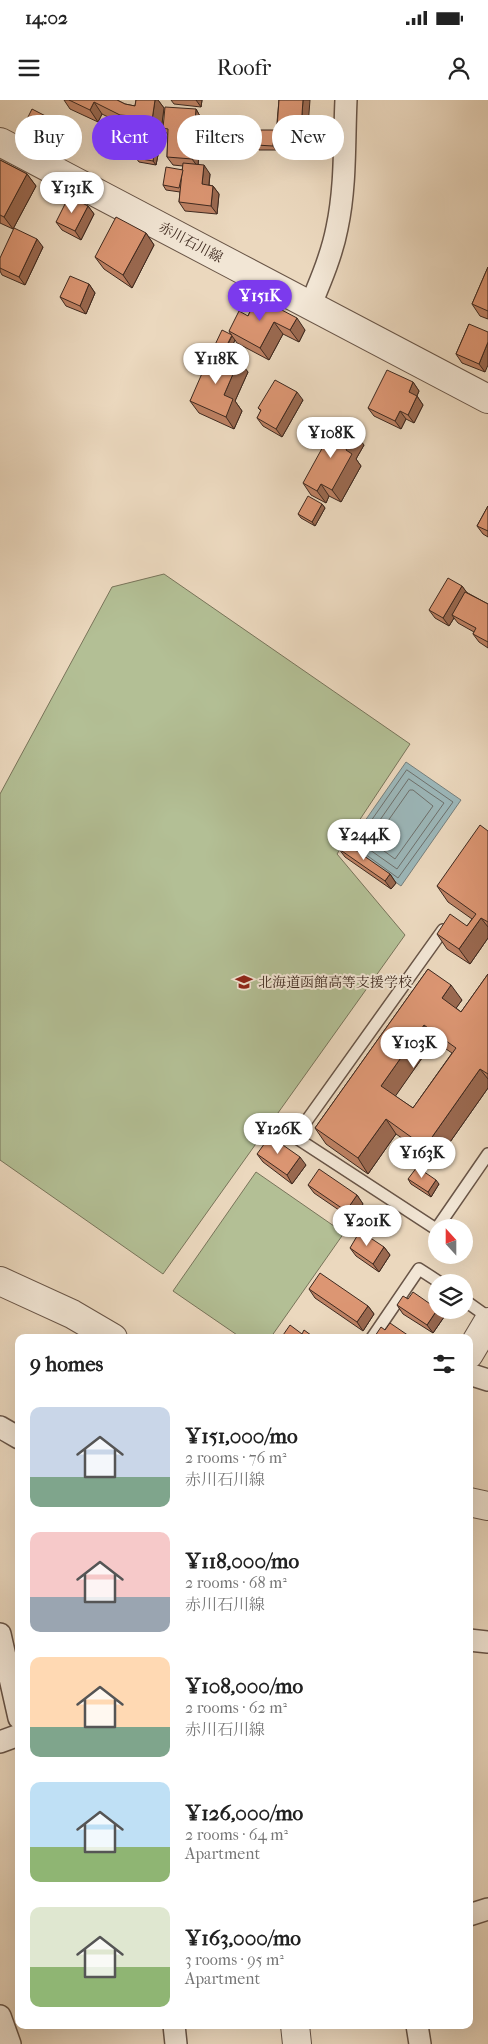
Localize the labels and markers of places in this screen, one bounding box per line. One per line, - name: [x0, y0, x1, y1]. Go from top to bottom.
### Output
- pin: ¥131K: [37, 172, 107, 214]
- pin: ¥151K: [225, 280, 295, 322]
- pin: ¥118K: [181, 342, 251, 385]
- pin: ¥108K: [296, 416, 366, 459]
- pin: ¥244K: [329, 818, 399, 861]
- school or university icon: 北海道函館高等支援学校: [234, 972, 254, 992]
- place label: 北海道函館高等支援学校: [258, 974, 412, 991]
- pin: ¥103K: [379, 1026, 449, 1069]
- pin: ¥126K: [243, 1112, 313, 1155]
- pin: ¥163K: [387, 1136, 457, 1179]
- pin: ¥201K: [332, 1204, 402, 1247]

